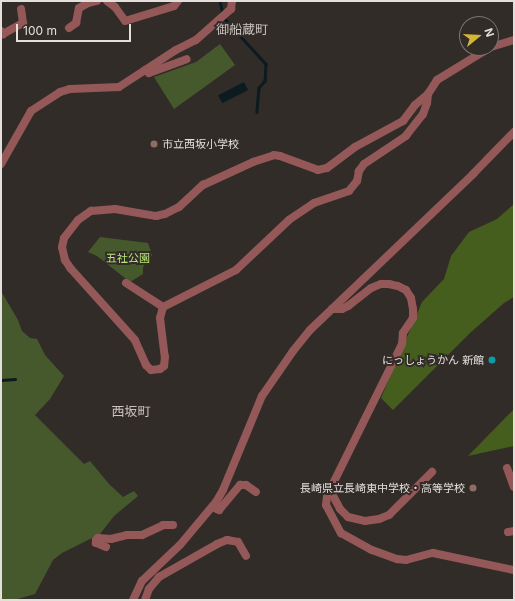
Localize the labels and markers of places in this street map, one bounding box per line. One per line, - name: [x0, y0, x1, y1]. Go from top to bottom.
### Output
- place label: 市立西坂小学校: [162, 137, 239, 151]
- marker: 市立西坂小学校: [149, 139, 159, 149]
- place label: にっしょうかん 新館: [382, 353, 484, 367]
- marker: にっしょうかん 新館: [487, 355, 497, 365]
- place label: 長崎県立長崎東中学校・高等学校: [300, 481, 465, 495]
- marker: 長崎県立長崎東中学校・高等学校: [468, 483, 478, 493]

